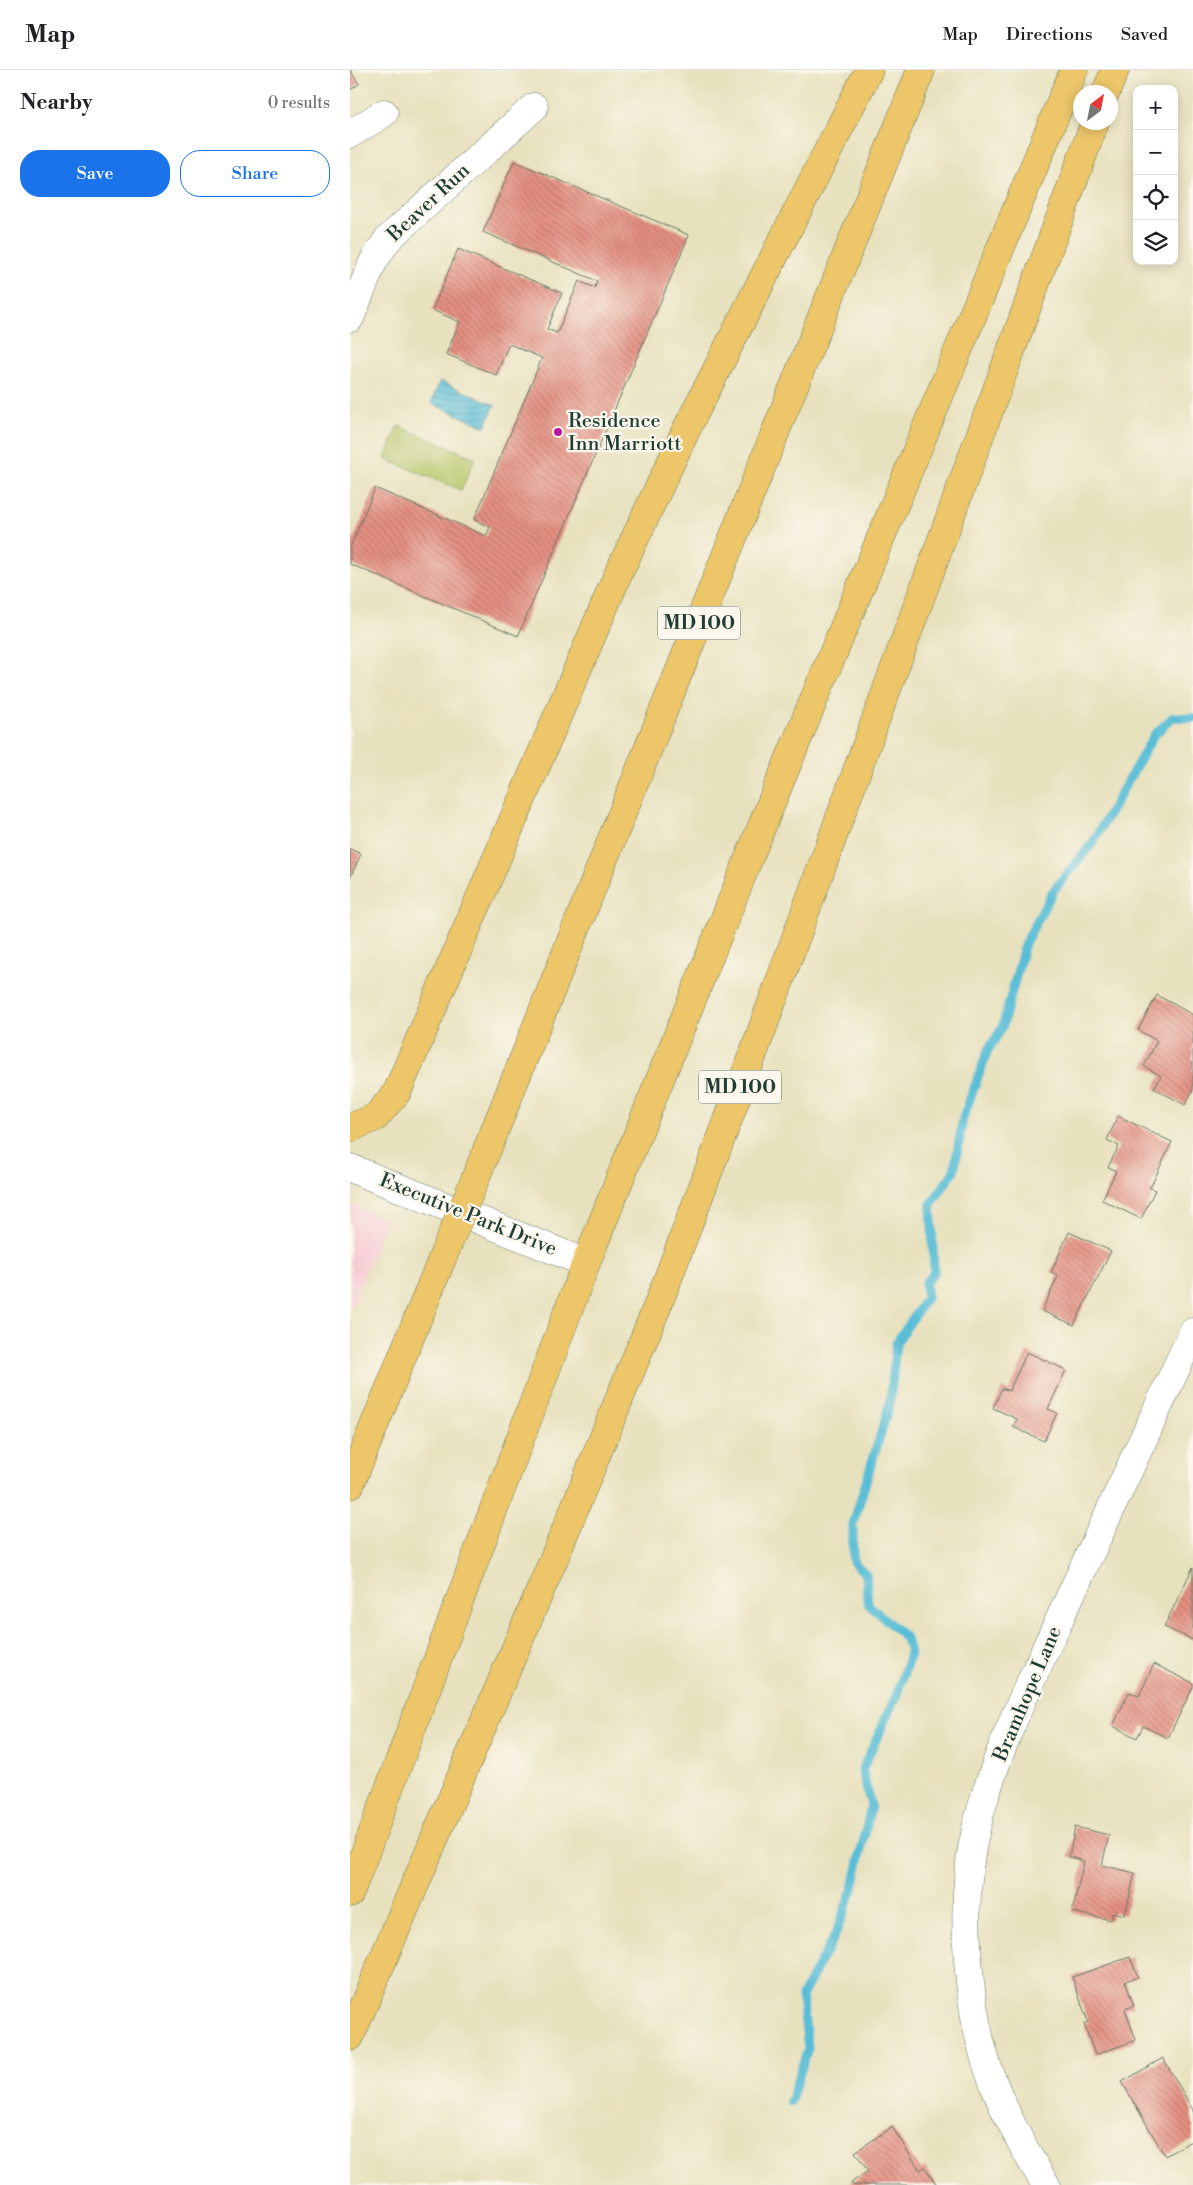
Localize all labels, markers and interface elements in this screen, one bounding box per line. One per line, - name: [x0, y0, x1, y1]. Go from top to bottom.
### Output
- text: Map: [25, 20, 75, 50]
- text: Map: [942, 23, 978, 46]
- text: Directions: [1006, 23, 1093, 46]
- text: Saved: [1121, 23, 1168, 46]
- north arrow: [1073, 85, 1118, 130]
- map controls: [1133, 85, 1178, 265]
- button: +: [1133, 85, 1178, 130]
- text: Nearby: [20, 90, 93, 116]
- text: 0 results: [268, 93, 330, 113]
- button: −: [1133, 130, 1178, 175]
- button: Save: [20, 150, 170, 197]
- button: Share: [180, 150, 330, 197]
- street label: Beaver Run: [382, 158, 476, 248]
- button: locate: [1133, 175, 1178, 220]
- button: layers: [1133, 220, 1178, 265]
- place label: Residence Inn Marriott: [568, 409, 681, 457]
- marker: Residence Inn Marriott: [552, 426, 564, 438]
- road number: MD 100: [658, 606, 740, 640]
- road number: MD 100: [699, 1070, 781, 1104]
- street label: Executive Park Drive: [376, 1168, 560, 1262]
- street label: Bramhope Lane: [988, 1623, 1068, 1766]

